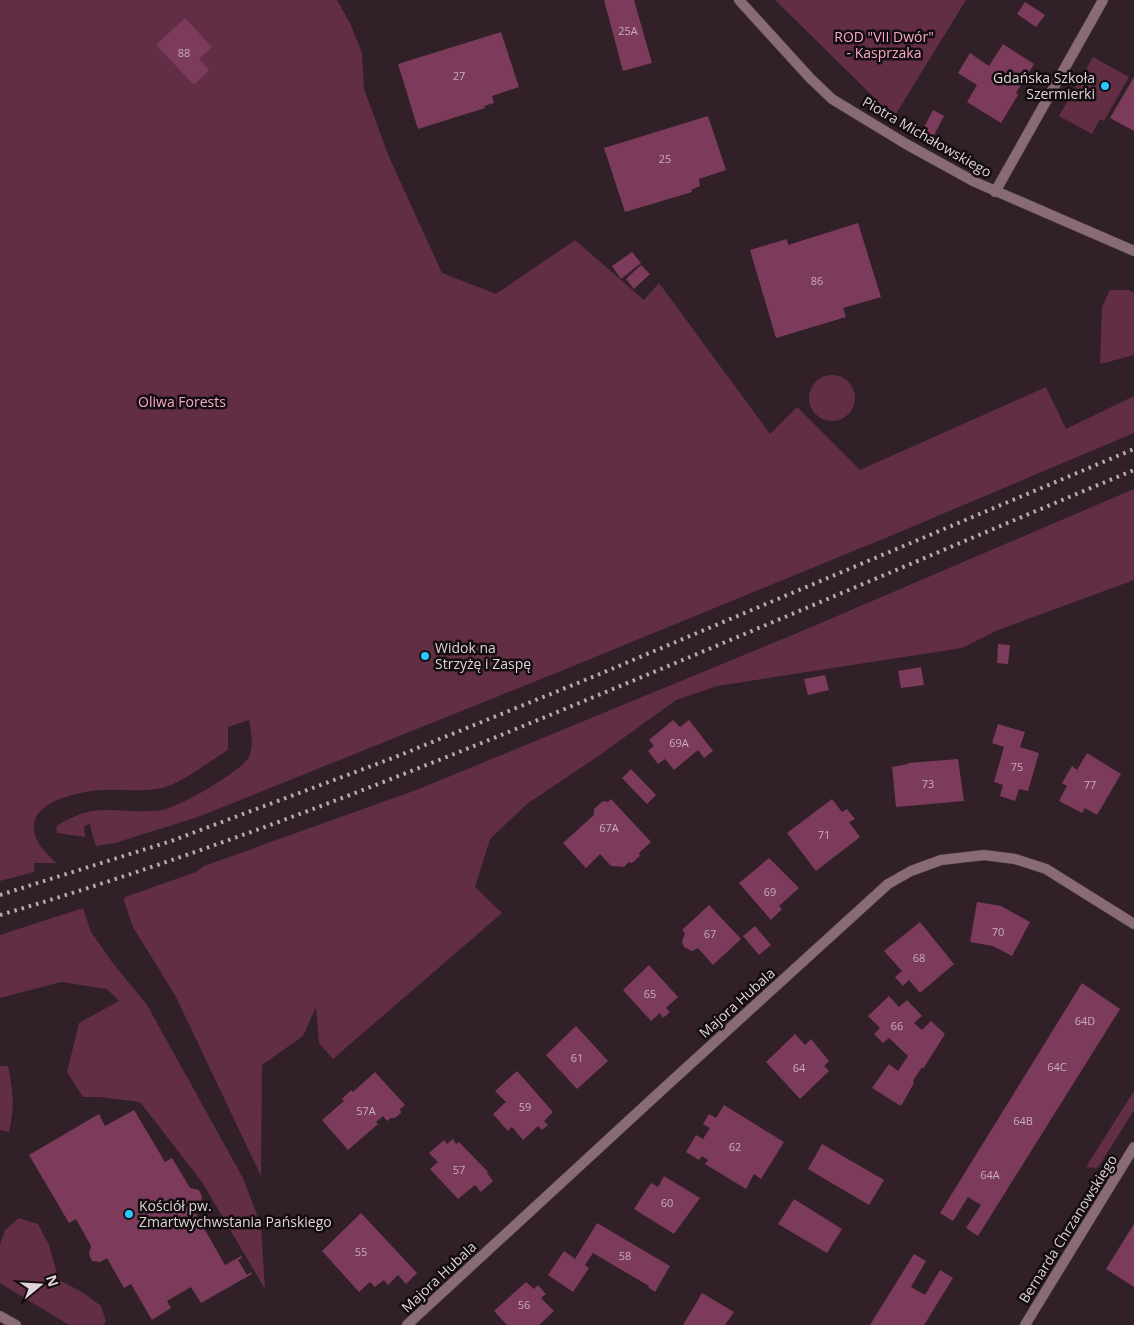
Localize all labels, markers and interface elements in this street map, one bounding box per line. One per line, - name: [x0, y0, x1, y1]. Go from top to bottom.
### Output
- house number: 25A: [618, 23, 638, 38]
- park label: ROD "VII Dwór" - Kasprzaka: [834, 27, 934, 62]
- house number: 88: [178, 45, 190, 60]
- house number: 27: [453, 68, 465, 83]
- place label: Gdańska Szkoła Szermierki: [993, 68, 1095, 103]
- marker: Gdańska Szkoła Szermierki: [1099, 80, 1111, 92]
- street label: Piotra Michałowskiego: [859, 92, 995, 181]
- house number: 25: [659, 151, 671, 166]
- house number: 86: [811, 273, 823, 288]
- park label: Oliwa Forests: [138, 392, 226, 411]
- place label: Widok na Strzyżę i Zaspę: [435, 638, 531, 673]
- marker: Widok na Strzyżę i Zaspę: [419, 650, 431, 662]
- house number: 69A: [669, 735, 689, 750]
- house number: 75: [1011, 759, 1023, 774]
- house number: 73: [922, 776, 934, 791]
- house number: 77: [1084, 777, 1096, 792]
- house number: 67A: [599, 820, 619, 835]
- house number: 71: [818, 827, 830, 842]
- house number: 69: [764, 884, 776, 899]
- house number: 70: [992, 924, 1004, 939]
- house number: 67: [704, 926, 716, 941]
- house number: 68: [913, 950, 925, 965]
- street label: Majora Hubala: [695, 963, 779, 1042]
- house number: 65: [644, 986, 656, 1001]
- house number: 64D: [1075, 1013, 1095, 1028]
- house number: 66: [891, 1018, 903, 1033]
- house number: 61: [571, 1050, 583, 1065]
- house number: 64C: [1047, 1059, 1067, 1074]
- house number: 64: [793, 1060, 806, 1075]
- house number: 59: [519, 1099, 531, 1114]
- house number: 57A: [356, 1103, 376, 1118]
- house number: 64B: [1013, 1113, 1033, 1128]
- house number: 62: [729, 1139, 741, 1154]
- street label: Bernarda Chrzanowskiego: [1014, 1151, 1121, 1306]
- house number: 57: [453, 1162, 465, 1177]
- house number: 64A: [980, 1167, 1000, 1182]
- house number: 60: [661, 1195, 673, 1210]
- place label: Kościół pw. Zmartwychwstania Pańskiego: [139, 1196, 332, 1231]
- marker: Kościół pw. Zmartwychwstania Pańskiego: [123, 1208, 135, 1220]
- street label: Majora Hubala: [397, 1237, 480, 1316]
- house number: 55: [355, 1244, 367, 1259]
- house number: 58: [619, 1248, 631, 1263]
- north arrow: [15, 1260, 65, 1310]
- text: N: [42, 1272, 64, 1289]
- house number: 56: [518, 1297, 530, 1312]

